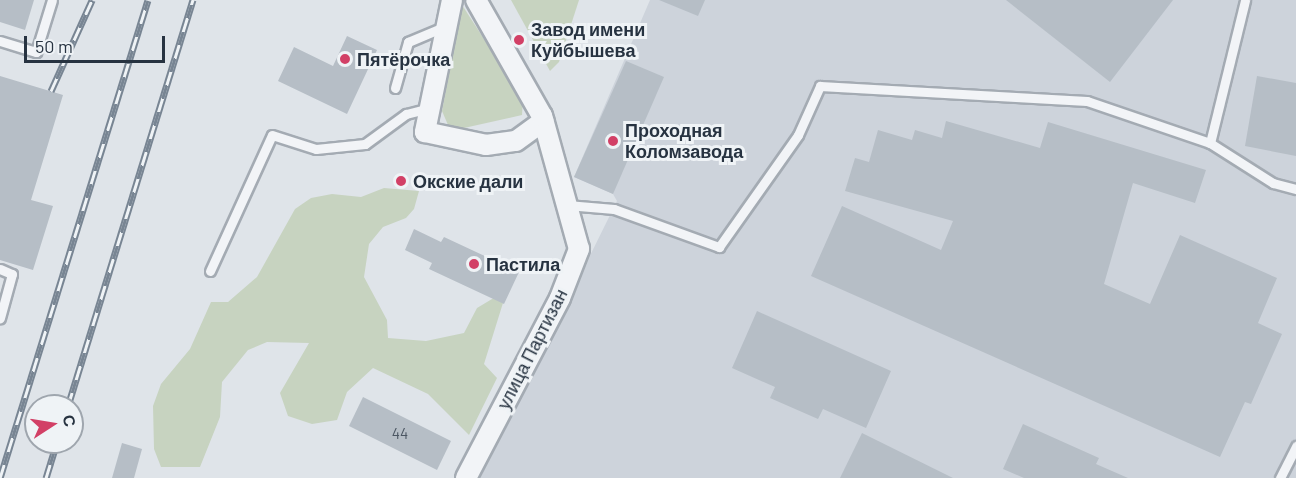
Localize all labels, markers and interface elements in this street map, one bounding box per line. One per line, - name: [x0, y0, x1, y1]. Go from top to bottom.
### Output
- place label: Завод имени Куйбышева: [531, 19, 645, 62]
- scale bar: [27, 24, 168, 62]
- marker: Завод имени Куйбышева: [512, 33, 526, 47]
- text: 50 m: [35, 35, 73, 57]
- place label: Пятёрочка: [357, 48, 450, 70]
- marker: Пятёрочка: [338, 52, 352, 66]
- place label: Проходная Коломзавода: [625, 120, 743, 162]
- marker: Проходная Коломзавода: [606, 134, 620, 148]
- place label: Окские дали: [413, 170, 523, 192]
- marker: Окские дали: [394, 174, 408, 188]
- place label: Пастила: [486, 253, 560, 275]
- marker: Пастила: [467, 257, 481, 271]
- street label: улица Партизан: [492, 285, 572, 413]
- north arrow: [24, 394, 84, 454]
- text: С: [60, 413, 81, 428]
- house number: 44: [392, 425, 408, 443]

